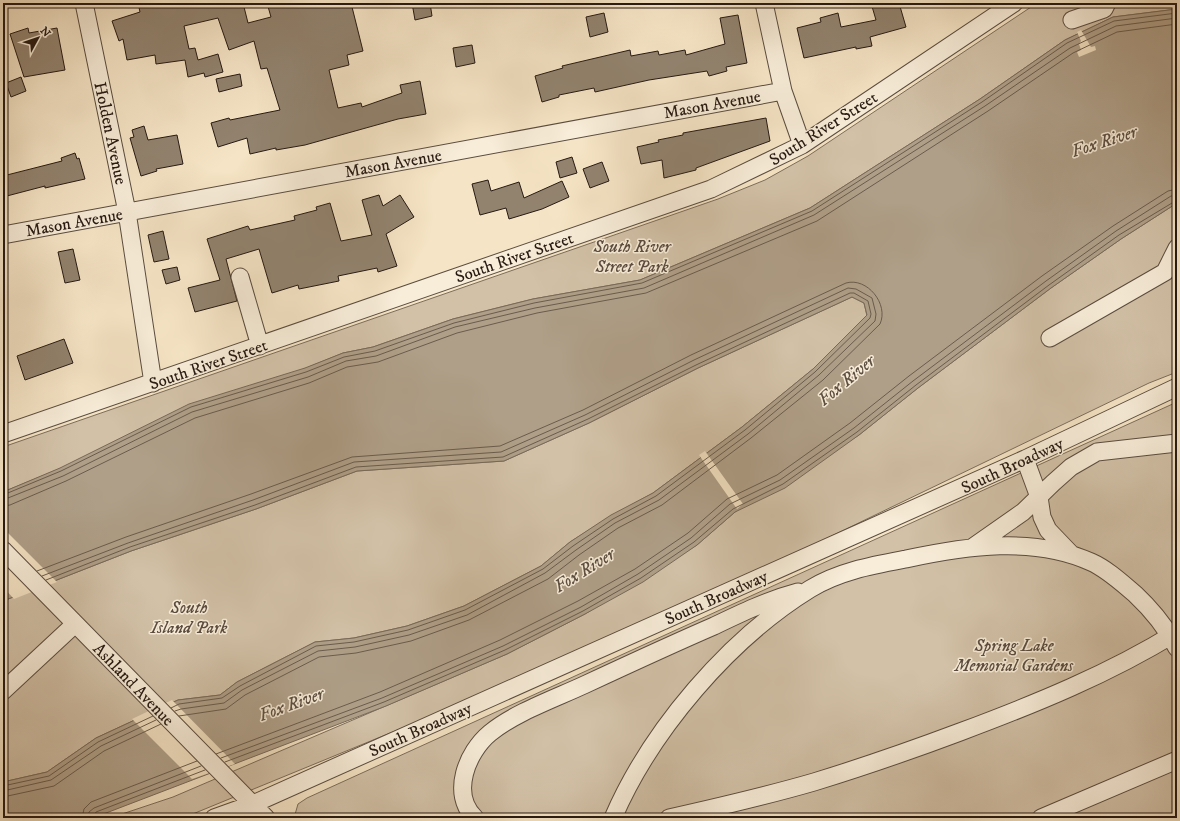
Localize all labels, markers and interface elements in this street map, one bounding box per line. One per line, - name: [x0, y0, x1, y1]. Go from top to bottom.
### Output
- north arrow: [18, 18, 58, 58]
- text: N: [37, 24, 53, 40]
- street label: Holden Avenue: [88, 80, 132, 187]
- street label: Mason Avenue: [662, 86, 762, 124]
- street label: South River Street: [765, 86, 882, 171]
- water label: Fox River: [1069, 121, 1141, 163]
- street label: Mason Avenue: [343, 145, 443, 183]
- street label: Mason Avenue: [24, 204, 124, 242]
- street label: South River Street: [452, 227, 577, 288]
- park label: South River Street Park: [593, 236, 672, 278]
- street label: South River Street: [146, 334, 271, 395]
- water label: Fox River: [814, 350, 881, 411]
- street label: South Broadway: [958, 432, 1068, 499]
- water label: Fox River: [550, 543, 620, 598]
- street label: South Broadway: [662, 565, 772, 630]
- park label: South Island Park: [150, 597, 228, 639]
- park label: Spring Lake Memorial Gardens: [954, 635, 1074, 677]
- street label: Ashland Avenue: [88, 638, 179, 731]
- water label: Fox River: [256, 682, 328, 727]
- street label: South Broadway: [366, 697, 476, 762]

